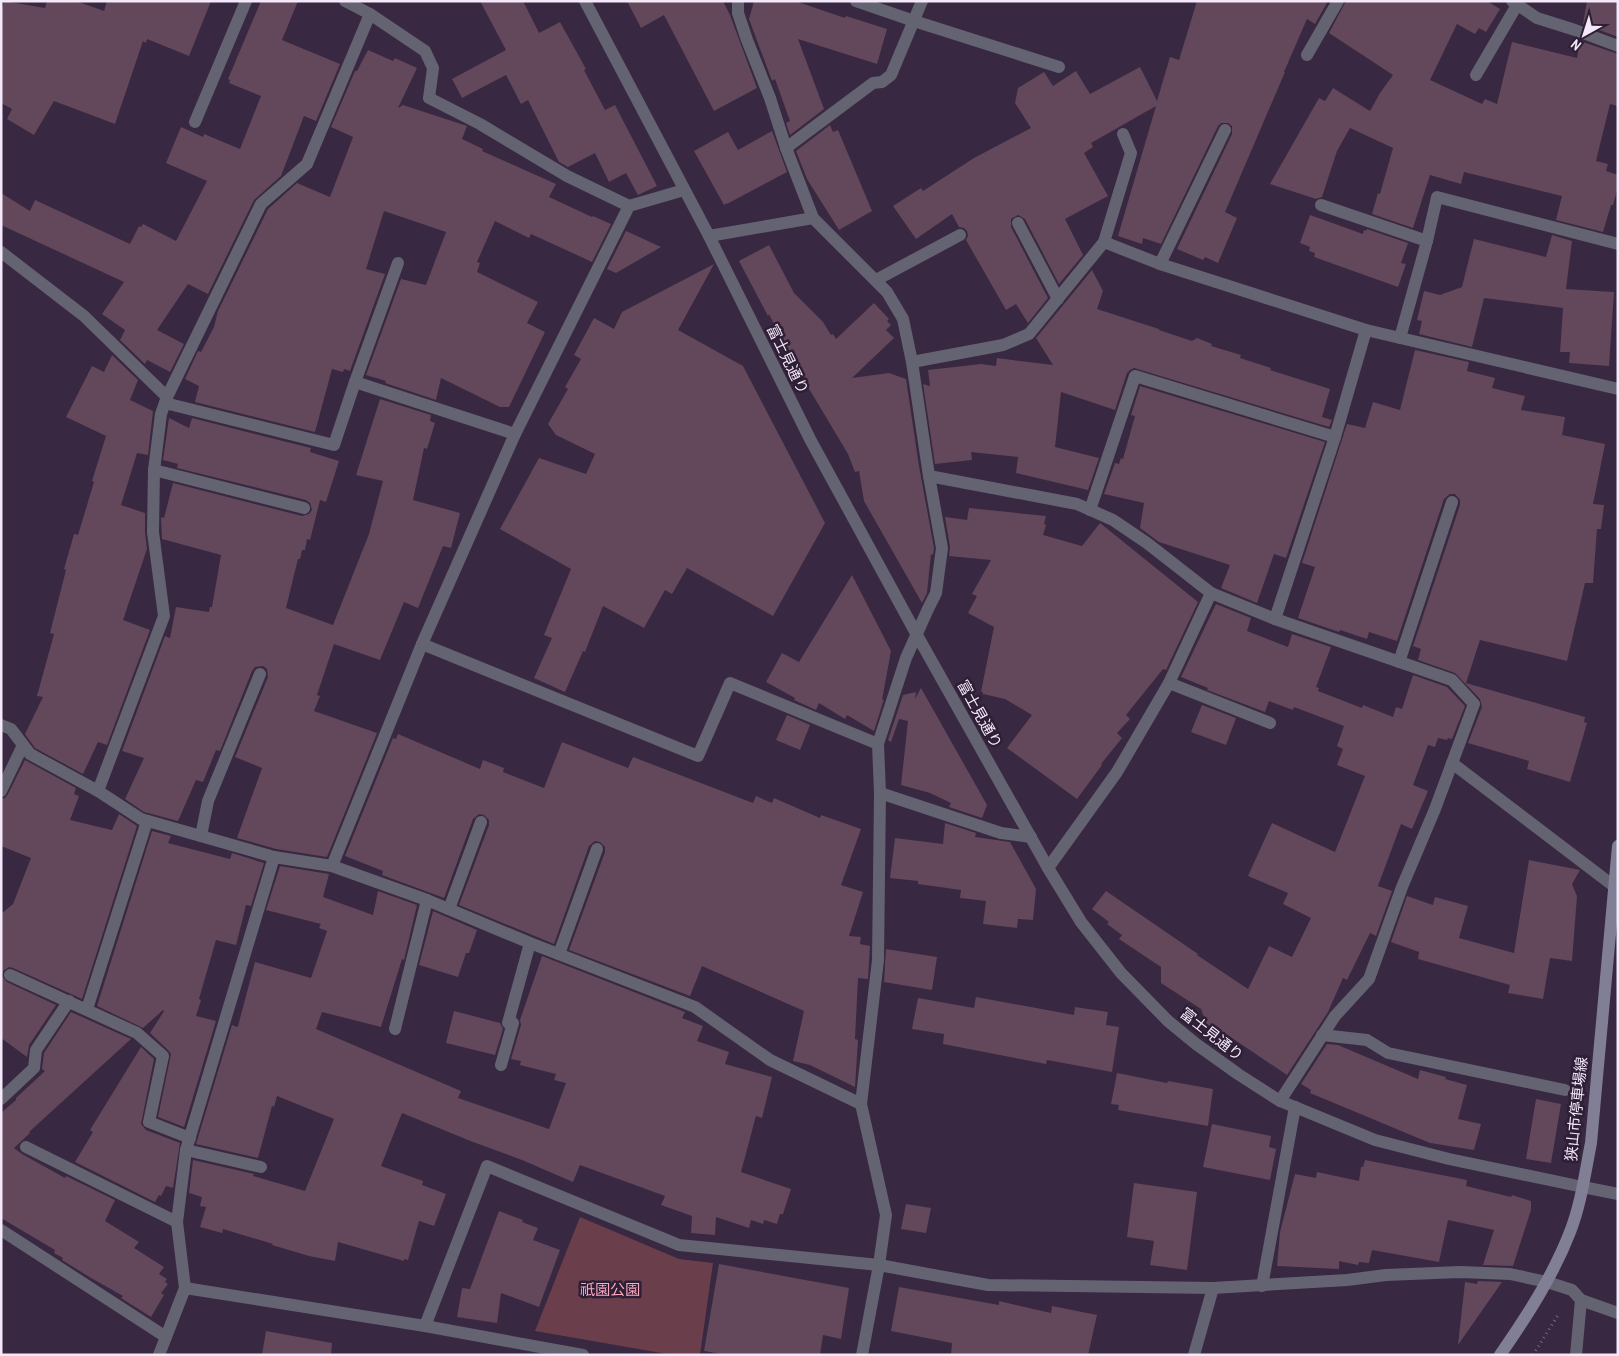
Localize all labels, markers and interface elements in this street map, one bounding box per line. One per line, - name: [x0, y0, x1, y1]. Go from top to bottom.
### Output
- north arrow: [1559, 10, 1609, 60]
- text: N: [1567, 35, 1585, 55]
- street label: 富士見通り: [762, 321, 814, 397]
- street label: 富士見通り: [953, 676, 1007, 752]
- street label: 富士見通り: [1176, 1003, 1248, 1065]
- street label: 狭山市停車場線: [1560, 1056, 1592, 1162]
- park label: 祇園公園: [580, 1279, 640, 1300]

